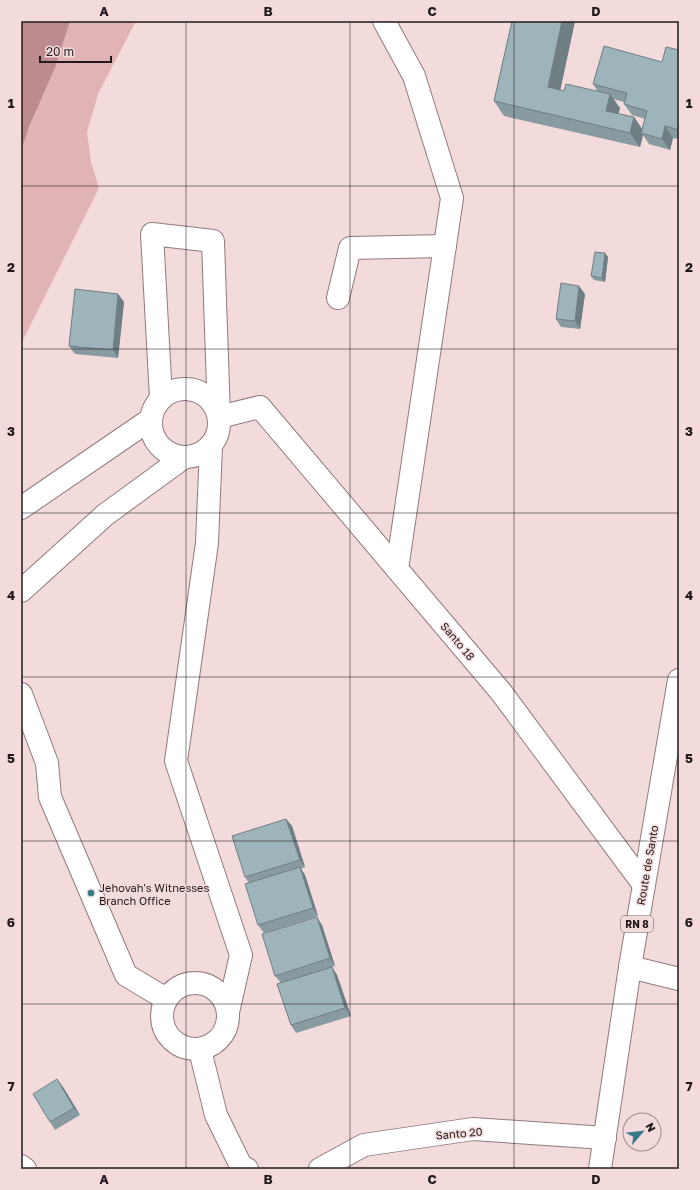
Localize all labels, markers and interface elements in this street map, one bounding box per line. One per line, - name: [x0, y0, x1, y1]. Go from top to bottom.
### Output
- text: A: [99, 3, 109, 19]
- text: B: [263, 3, 273, 19]
- text: C: [427, 3, 437, 19]
- text: D: [591, 3, 601, 19]
- scale bar: [40, 38, 111, 64]
- text: 20 m: [46, 44, 74, 59]
- text: 1: [8, 95, 15, 111]
- text: 1: [686, 95, 693, 111]
- text: 2: [7, 259, 15, 275]
- text: 2: [685, 259, 693, 275]
- text: 3: [7, 423, 15, 439]
- text: 3: [685, 423, 693, 439]
- text: 4: [7, 587, 15, 603]
- text: 4: [685, 587, 693, 603]
- street label: Santo 18: [438, 619, 478, 663]
- text: 5: [7, 750, 15, 766]
- text: 5: [685, 750, 693, 766]
- street label: Route de Santo: [634, 824, 660, 906]
- place label: Jehovah's Witnesses Branch Office: [99, 881, 209, 907]
- marker: Jehovah's Witnesses Branch Office: [86, 888, 96, 898]
- text: 6: [7, 914, 15, 930]
- text: 6: [685, 914, 693, 930]
- road number: RN 8: [621, 916, 653, 932]
- text: 7: [7, 1078, 15, 1094]
- text: 7: [685, 1078, 693, 1094]
- north arrow: [622, 1112, 662, 1152]
- text: N: [644, 1120, 659, 1134]
- street label: Santo 20: [435, 1124, 483, 1142]
- text: A: [99, 1171, 109, 1187]
- text: B: [263, 1171, 273, 1187]
- text: C: [427, 1171, 437, 1187]
- text: D: [591, 1171, 601, 1187]

